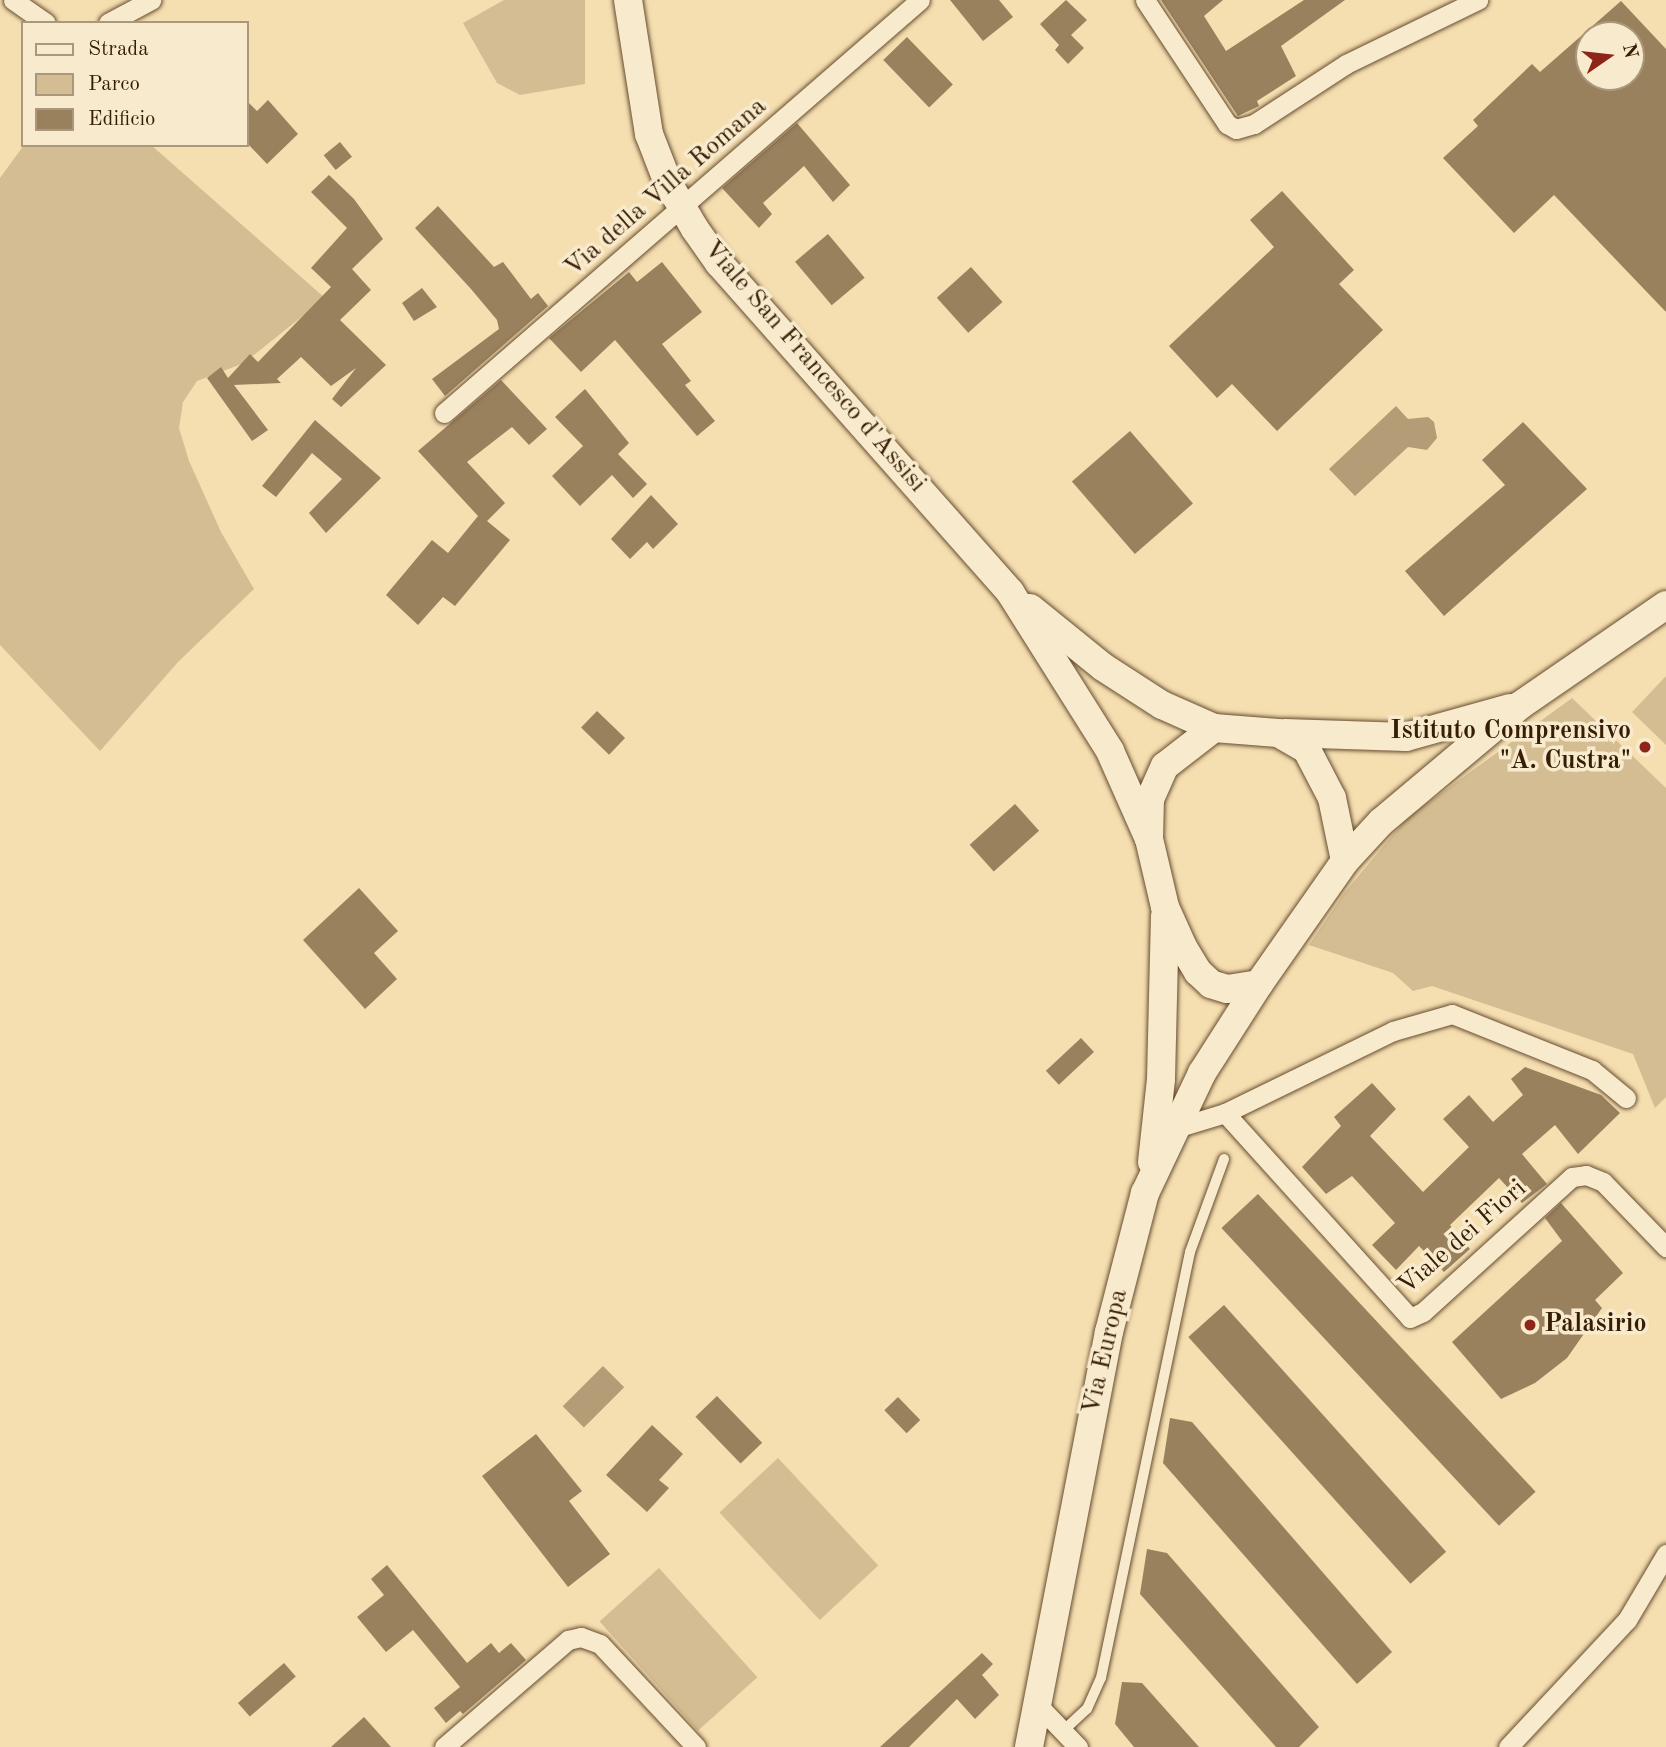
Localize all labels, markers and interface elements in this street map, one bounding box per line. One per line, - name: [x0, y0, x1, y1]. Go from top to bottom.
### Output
- legend: [21, 21, 248, 147]
- north arrow: [1575, 21, 1645, 91]
- text: Strada: [88, 39, 149, 60]
- text: N: [1618, 42, 1640, 61]
- text: Parco: [88, 74, 140, 95]
- street label: Via della Villa Romana: [558, 92, 774, 284]
- text: Edificio: [88, 109, 156, 130]
- street label: Viale San Francesco d'Assisi: [696, 234, 932, 500]
- place label: Istituto Comprensivo "A. Custra": [1390, 716, 1631, 778]
- marker: Istituto Comprensivo "A. Custra": [1637, 739, 1653, 755]
- street label: Viale dei Fiori: [1392, 1174, 1534, 1302]
- street label: Via Europa: [1076, 1286, 1136, 1418]
- place label: Palasirio: [1544, 1309, 1646, 1341]
- marker: Palasirio: [1522, 1317, 1538, 1333]

